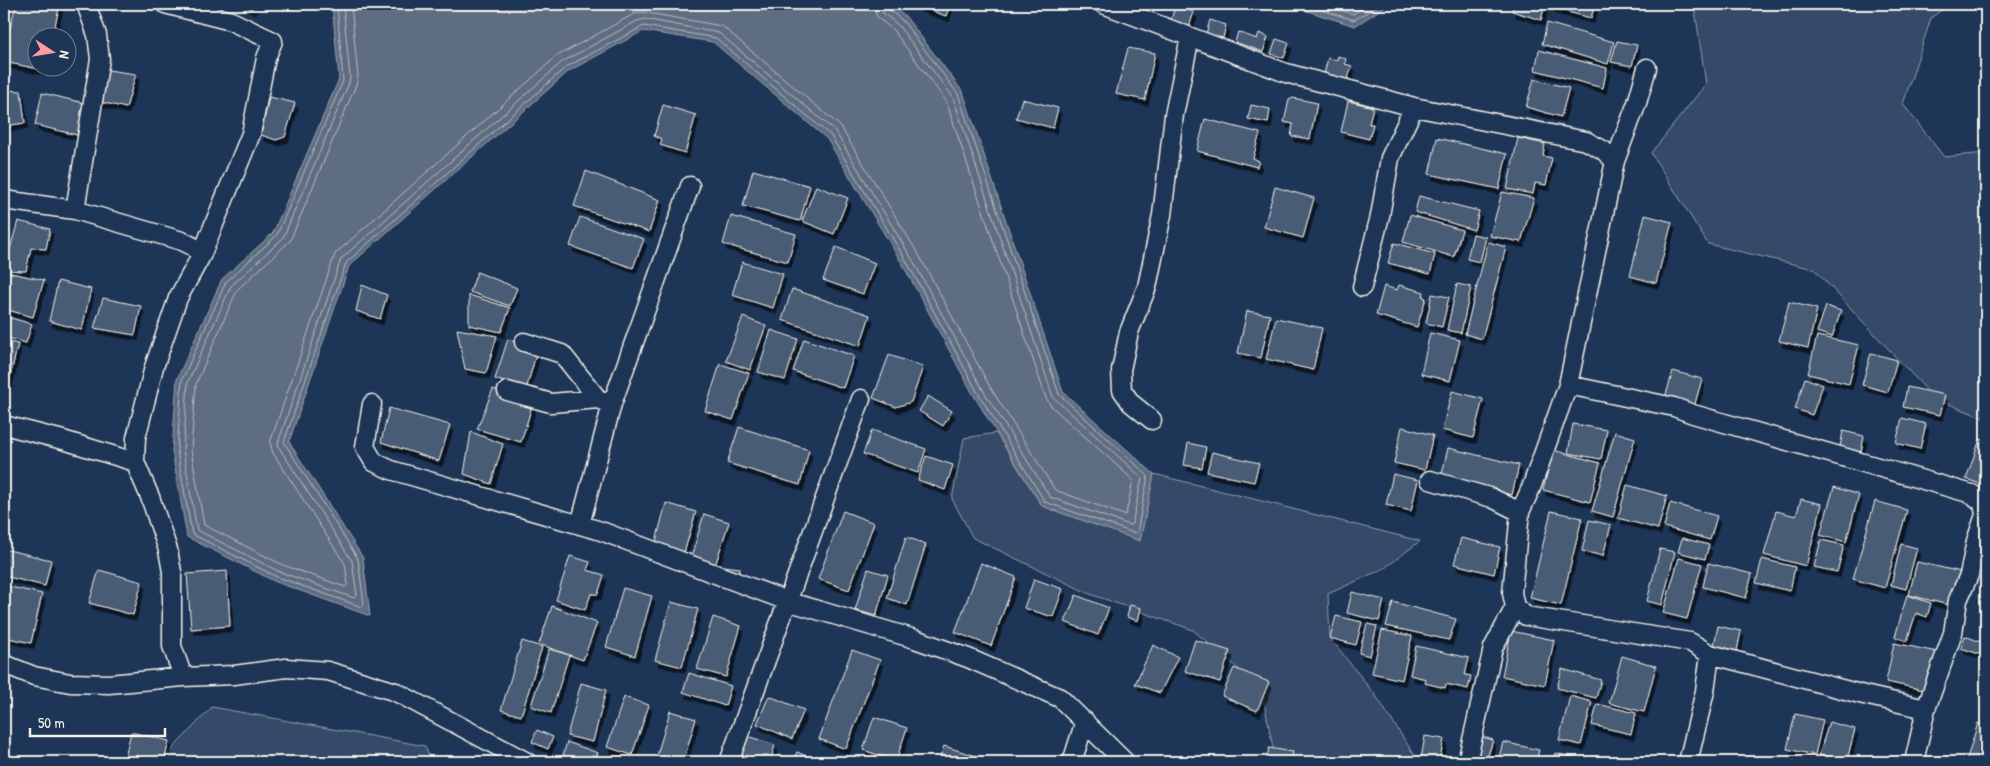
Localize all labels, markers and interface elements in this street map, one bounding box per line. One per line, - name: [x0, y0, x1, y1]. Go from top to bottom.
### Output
- north arrow: [28, 28, 78, 78]
- text: N: [55, 49, 75, 61]
- scale bar: [30, 706, 165, 738]
- text: 50 m: [38, 712, 65, 733]

